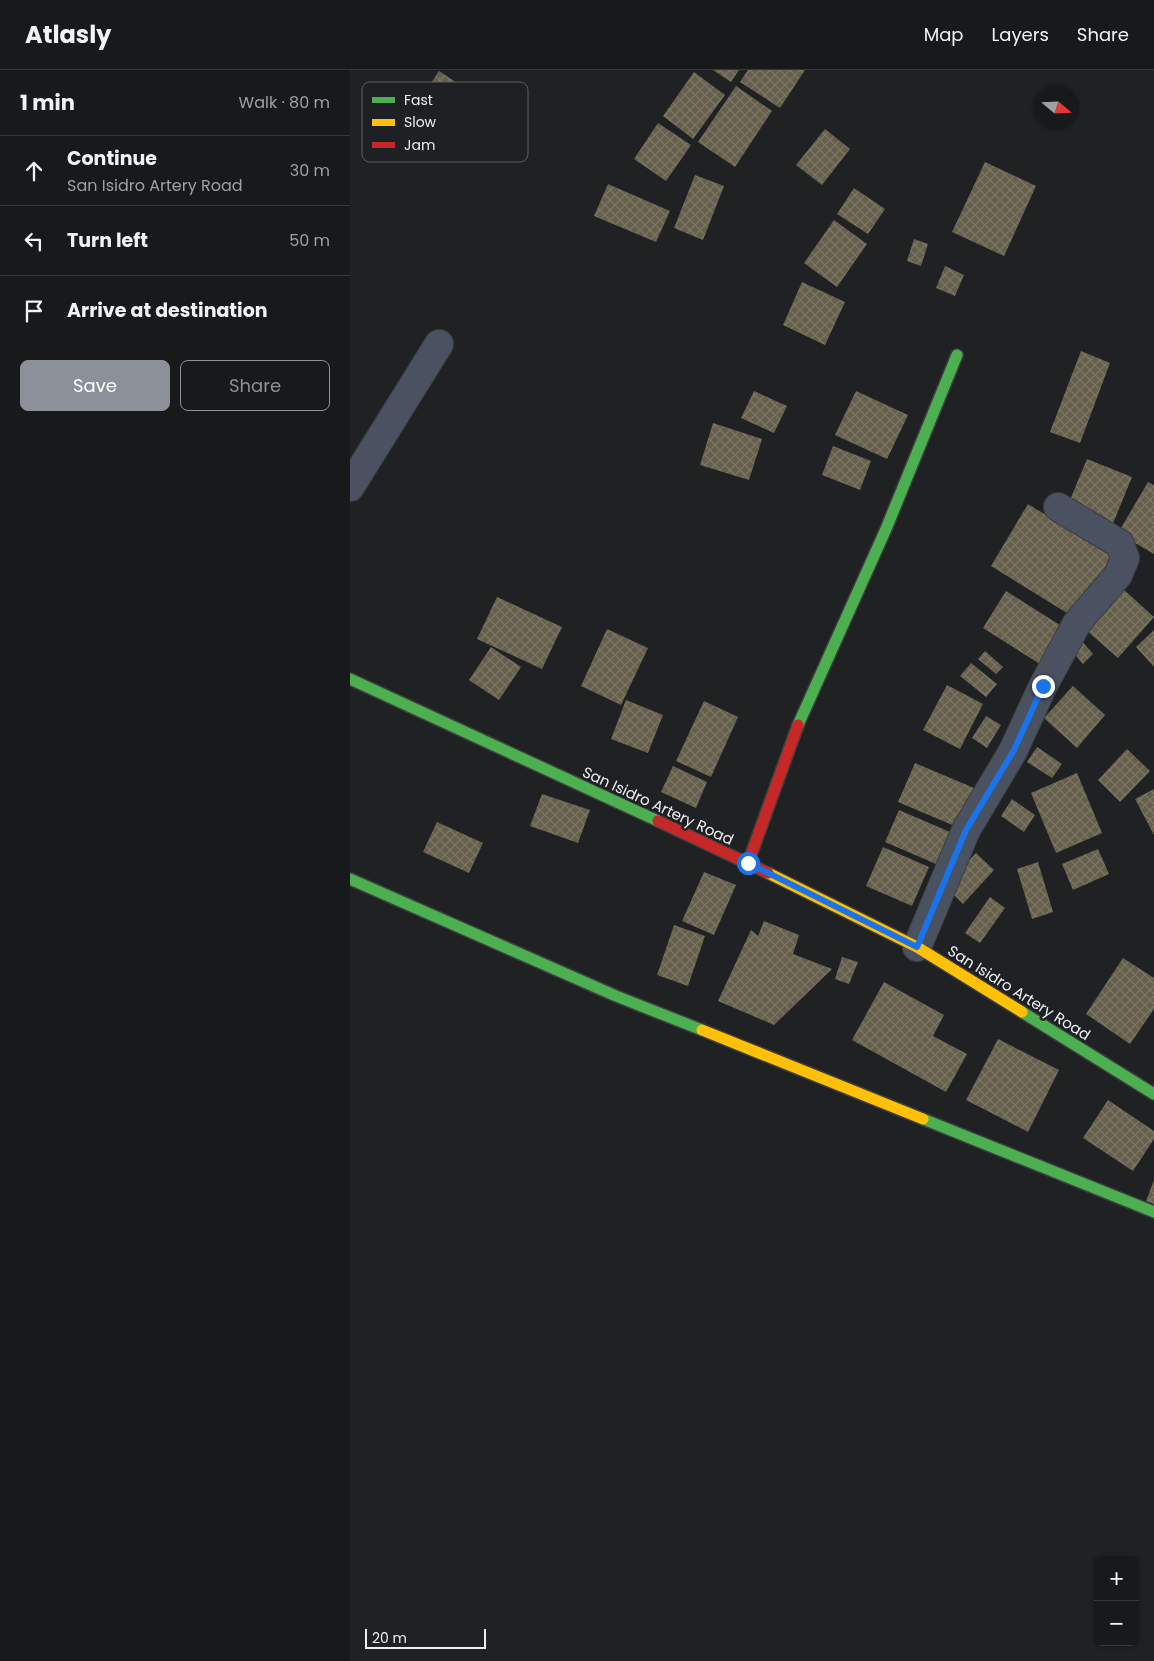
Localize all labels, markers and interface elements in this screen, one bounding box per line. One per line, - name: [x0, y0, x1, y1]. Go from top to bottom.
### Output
- text: Atlasly: [25, 18, 111, 51]
- text: Map: [924, 22, 964, 47]
- text: Layers: [992, 22, 1049, 47]
- text: Share: [1077, 22, 1129, 47]
- legend: [362, 82, 528, 162]
- north arrow: [1034, 85, 1079, 130]
- text: 1 min: [20, 88, 75, 117]
- text: Fast: [404, 90, 433, 110]
- text: Walk · 80 m: [239, 91, 330, 114]
- text: Slow: [404, 112, 437, 132]
- text: Jam: [404, 135, 435, 155]
- text: Continue: [67, 145, 157, 172]
- icon: ahead: [20, 157, 48, 185]
- text: 30 m: [290, 159, 330, 182]
- text: San Isidro Artery Road: [67, 174, 243, 197]
- icon: left: [20, 227, 48, 255]
- text: Turn left: [67, 227, 148, 254]
- text: 50 m: [289, 229, 330, 252]
- icon: arrive: [20, 297, 48, 325]
- text: Arrive at destination: [67, 297, 268, 324]
- button: Save: [20, 360, 170, 411]
- button: Share: [180, 360, 330, 411]
- route end: [1032, 675, 1055, 698]
- street label: San Isidro Artery Road: [579, 761, 737, 850]
- route start: [737, 852, 760, 875]
- street label: San Isidro Artery Road: [944, 940, 1095, 1045]
- map controls: [1094, 1556, 1139, 1646]
- button: +: [1094, 1556, 1139, 1601]
- button: −: [1094, 1601, 1139, 1646]
- scale bar: [365, 1626, 486, 1649]
- text: 20 m: [372, 1628, 407, 1648]

